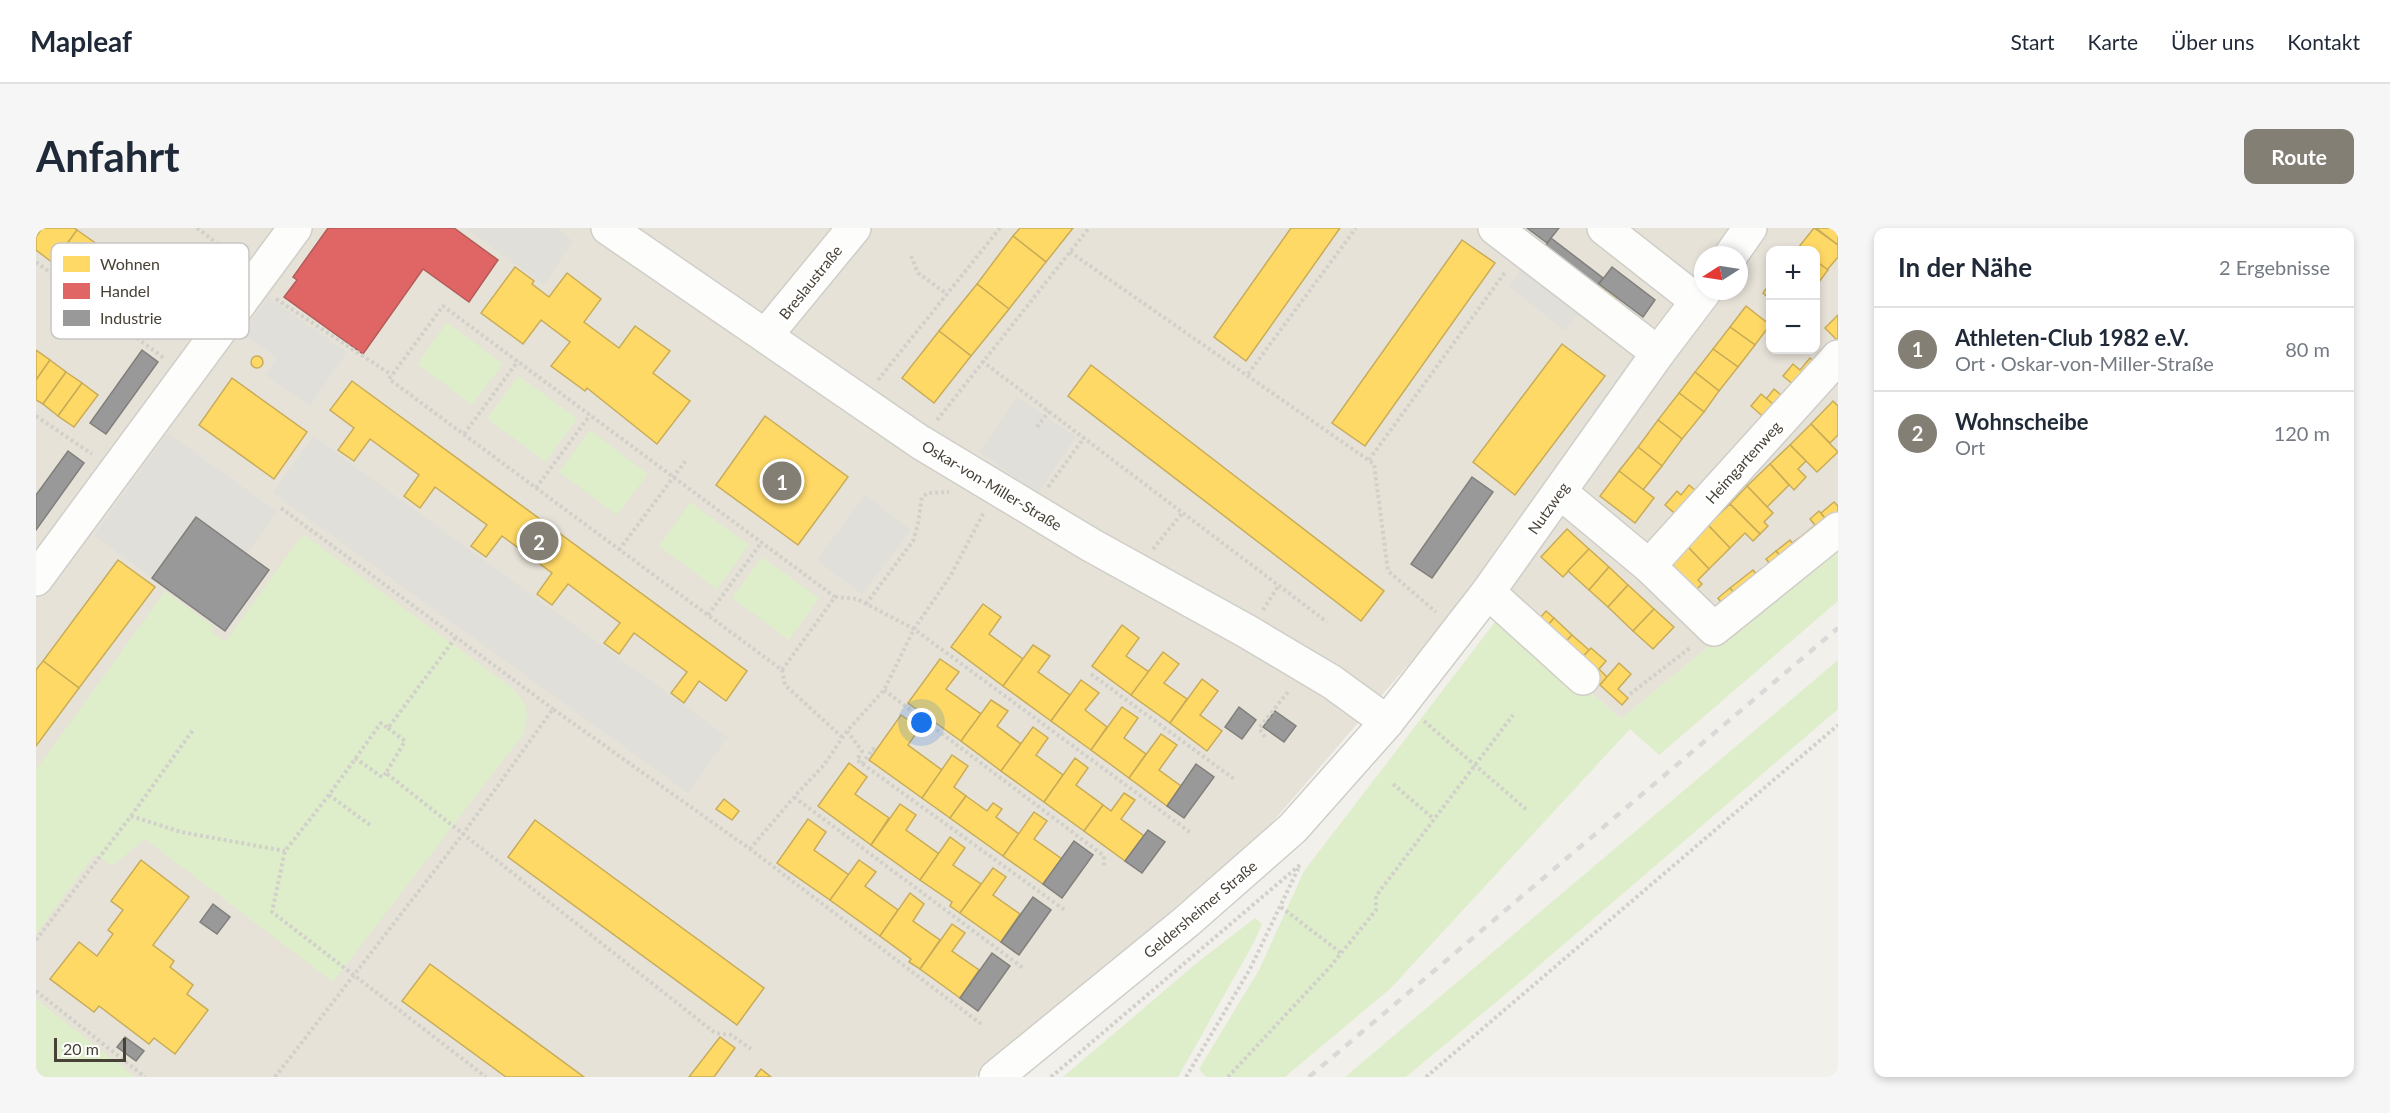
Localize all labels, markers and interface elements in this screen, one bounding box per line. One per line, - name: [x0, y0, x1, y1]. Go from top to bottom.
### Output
- text: Mapleaf: [30, 24, 132, 58]
- text: Start: [2010, 29, 2055, 54]
- text: Karte: [2088, 29, 2138, 54]
- text: Über uns: [2171, 29, 2254, 54]
- text: Kontakt: [2287, 29, 2360, 54]
- button: Route: [2244, 129, 2354, 184]
- text: Anfahrt: [36, 131, 180, 181]
- street label: Breslaustraße: [775, 241, 845, 323]
- legend: [51, 243, 249, 339]
- north arrow: [1694, 246, 1748, 300]
- map controls: [1766, 246, 1820, 354]
- button: +: [1766, 246, 1820, 300]
- text: In der Nähe: [1898, 251, 2032, 283]
- text: Wohnen: [100, 254, 160, 273]
- text: 2 Ergebnisse: [2219, 255, 2330, 279]
- text: Handel: [100, 281, 150, 300]
- button: −: [1766, 300, 1820, 354]
- text: Industrie: [100, 308, 162, 327]
- text: Athleten-Club 1982 e.V.: [1955, 324, 2189, 351]
- text: 1: [1912, 337, 1923, 361]
- text: 80 m: [2285, 337, 2330, 361]
- text: Ort · Oskar-von-Miller-Straße: [1955, 351, 2214, 375]
- text: Wohnscheibe: [1955, 408, 2088, 435]
- street label: Heimgartenweg: [1701, 417, 1785, 507]
- text: 2: [1912, 421, 1923, 445]
- text: 120 m: [2274, 421, 2330, 445]
- text: Ort: [1955, 435, 1985, 459]
- street label: Oskar-von-Miller-Straße: [919, 436, 1065, 534]
- pin: 1: [762, 458, 802, 504]
- street label: Nutzweg: [1524, 478, 1572, 537]
- pin: 2: [520, 518, 558, 564]
- your location: [907, 708, 936, 737]
- street label: Geldersheimer Straße: [1140, 856, 1260, 962]
- scale bar: [54, 1035, 126, 1062]
- text: 20 m: [63, 1039, 99, 1058]

